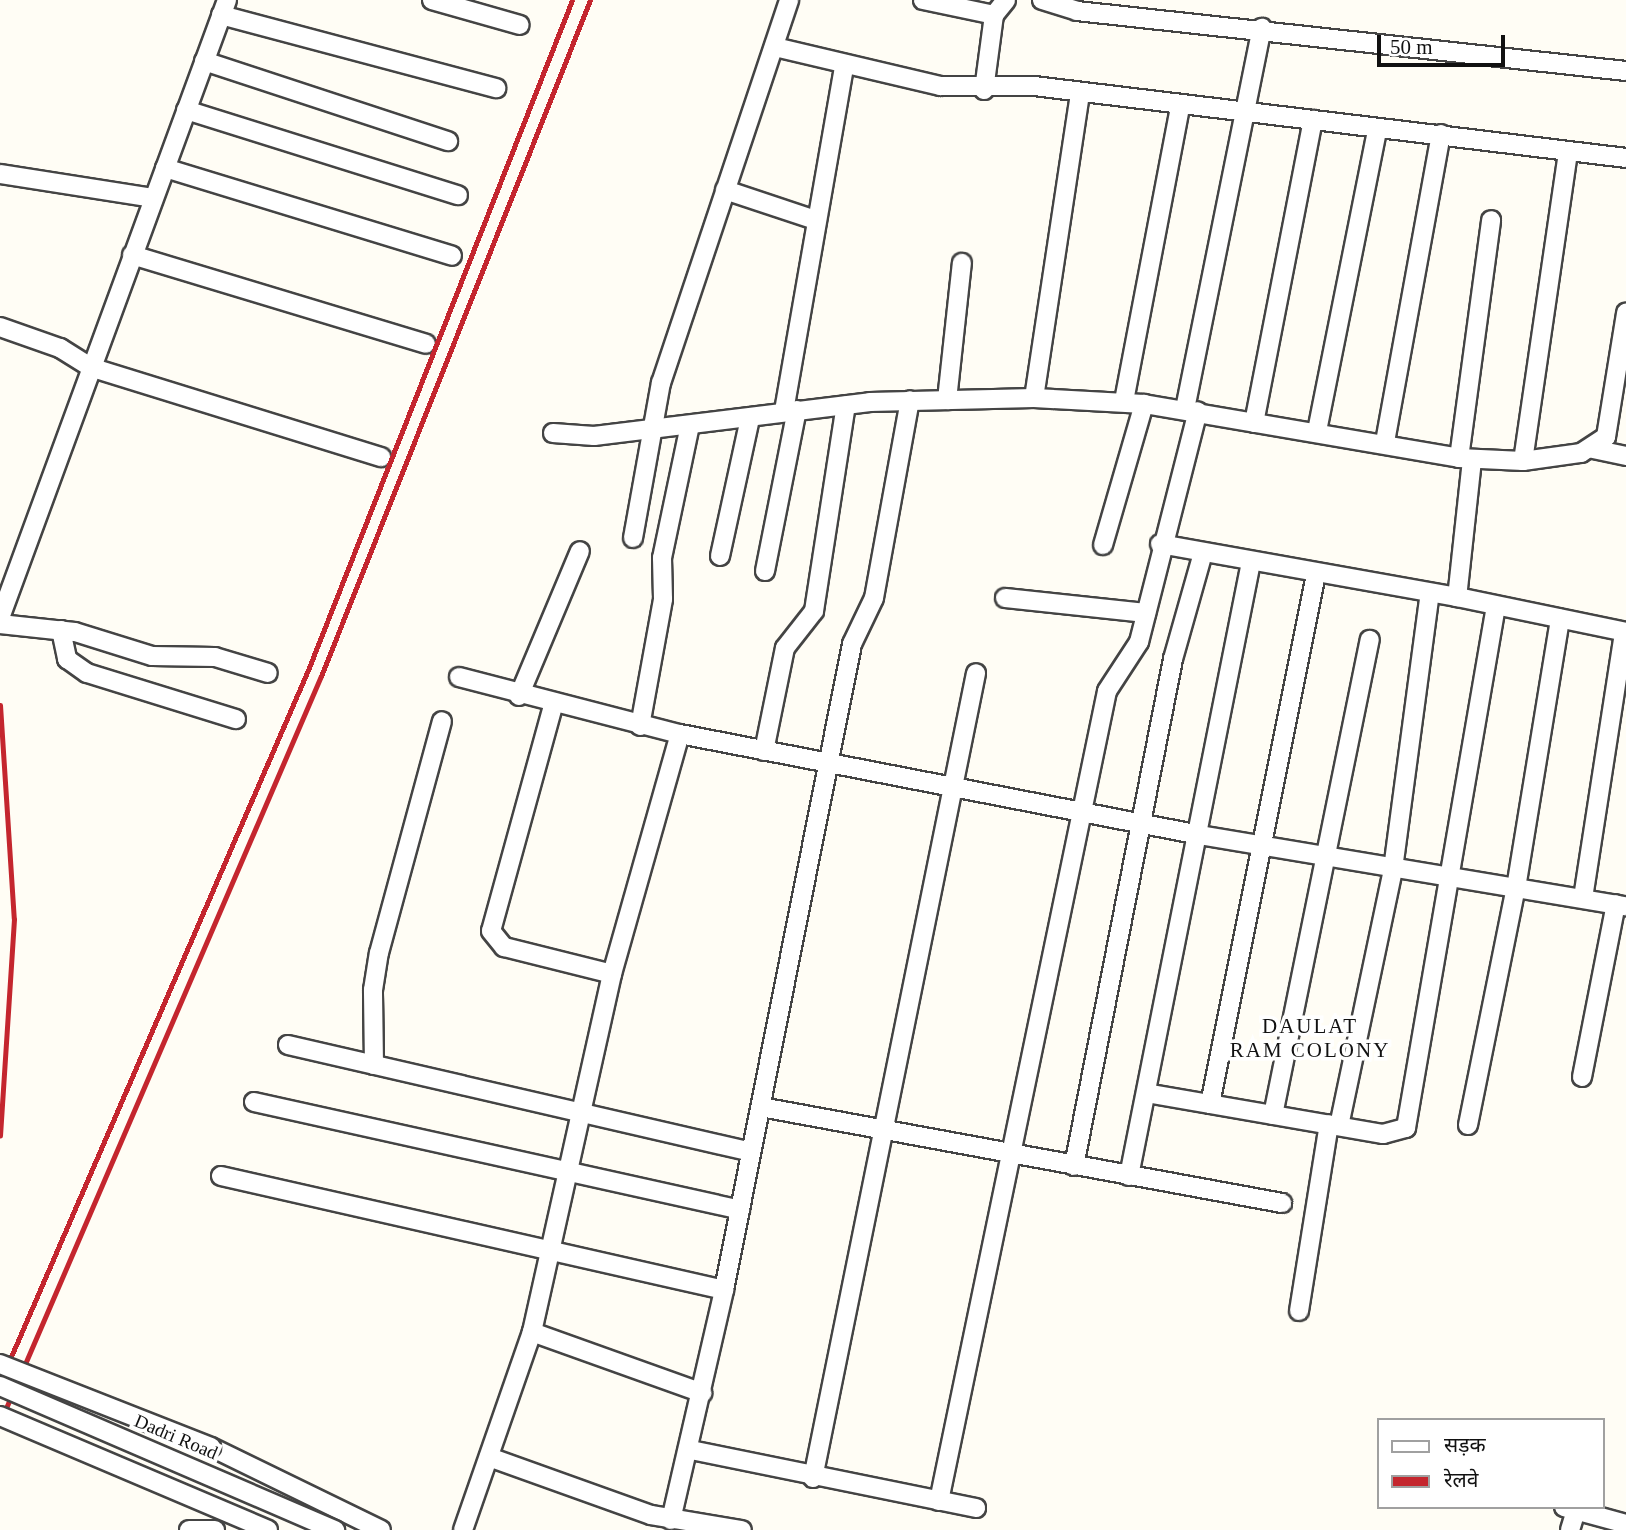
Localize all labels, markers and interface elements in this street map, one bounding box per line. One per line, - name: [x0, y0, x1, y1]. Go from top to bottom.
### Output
- scale bar: [1381, 21, 1509, 65]
- text: 50 m: [1390, 35, 1433, 59]
- district label: DAULAT RAM COLONY: [1231, 1013, 1389, 1063]
- street label: Dadri Road: [131, 1409, 221, 1465]
- legend: [1378, 1418, 1605, 1509]
- text: सड़क: [1444, 1433, 1486, 1457]
- text: रेलवे: [1444, 1468, 1479, 1492]

